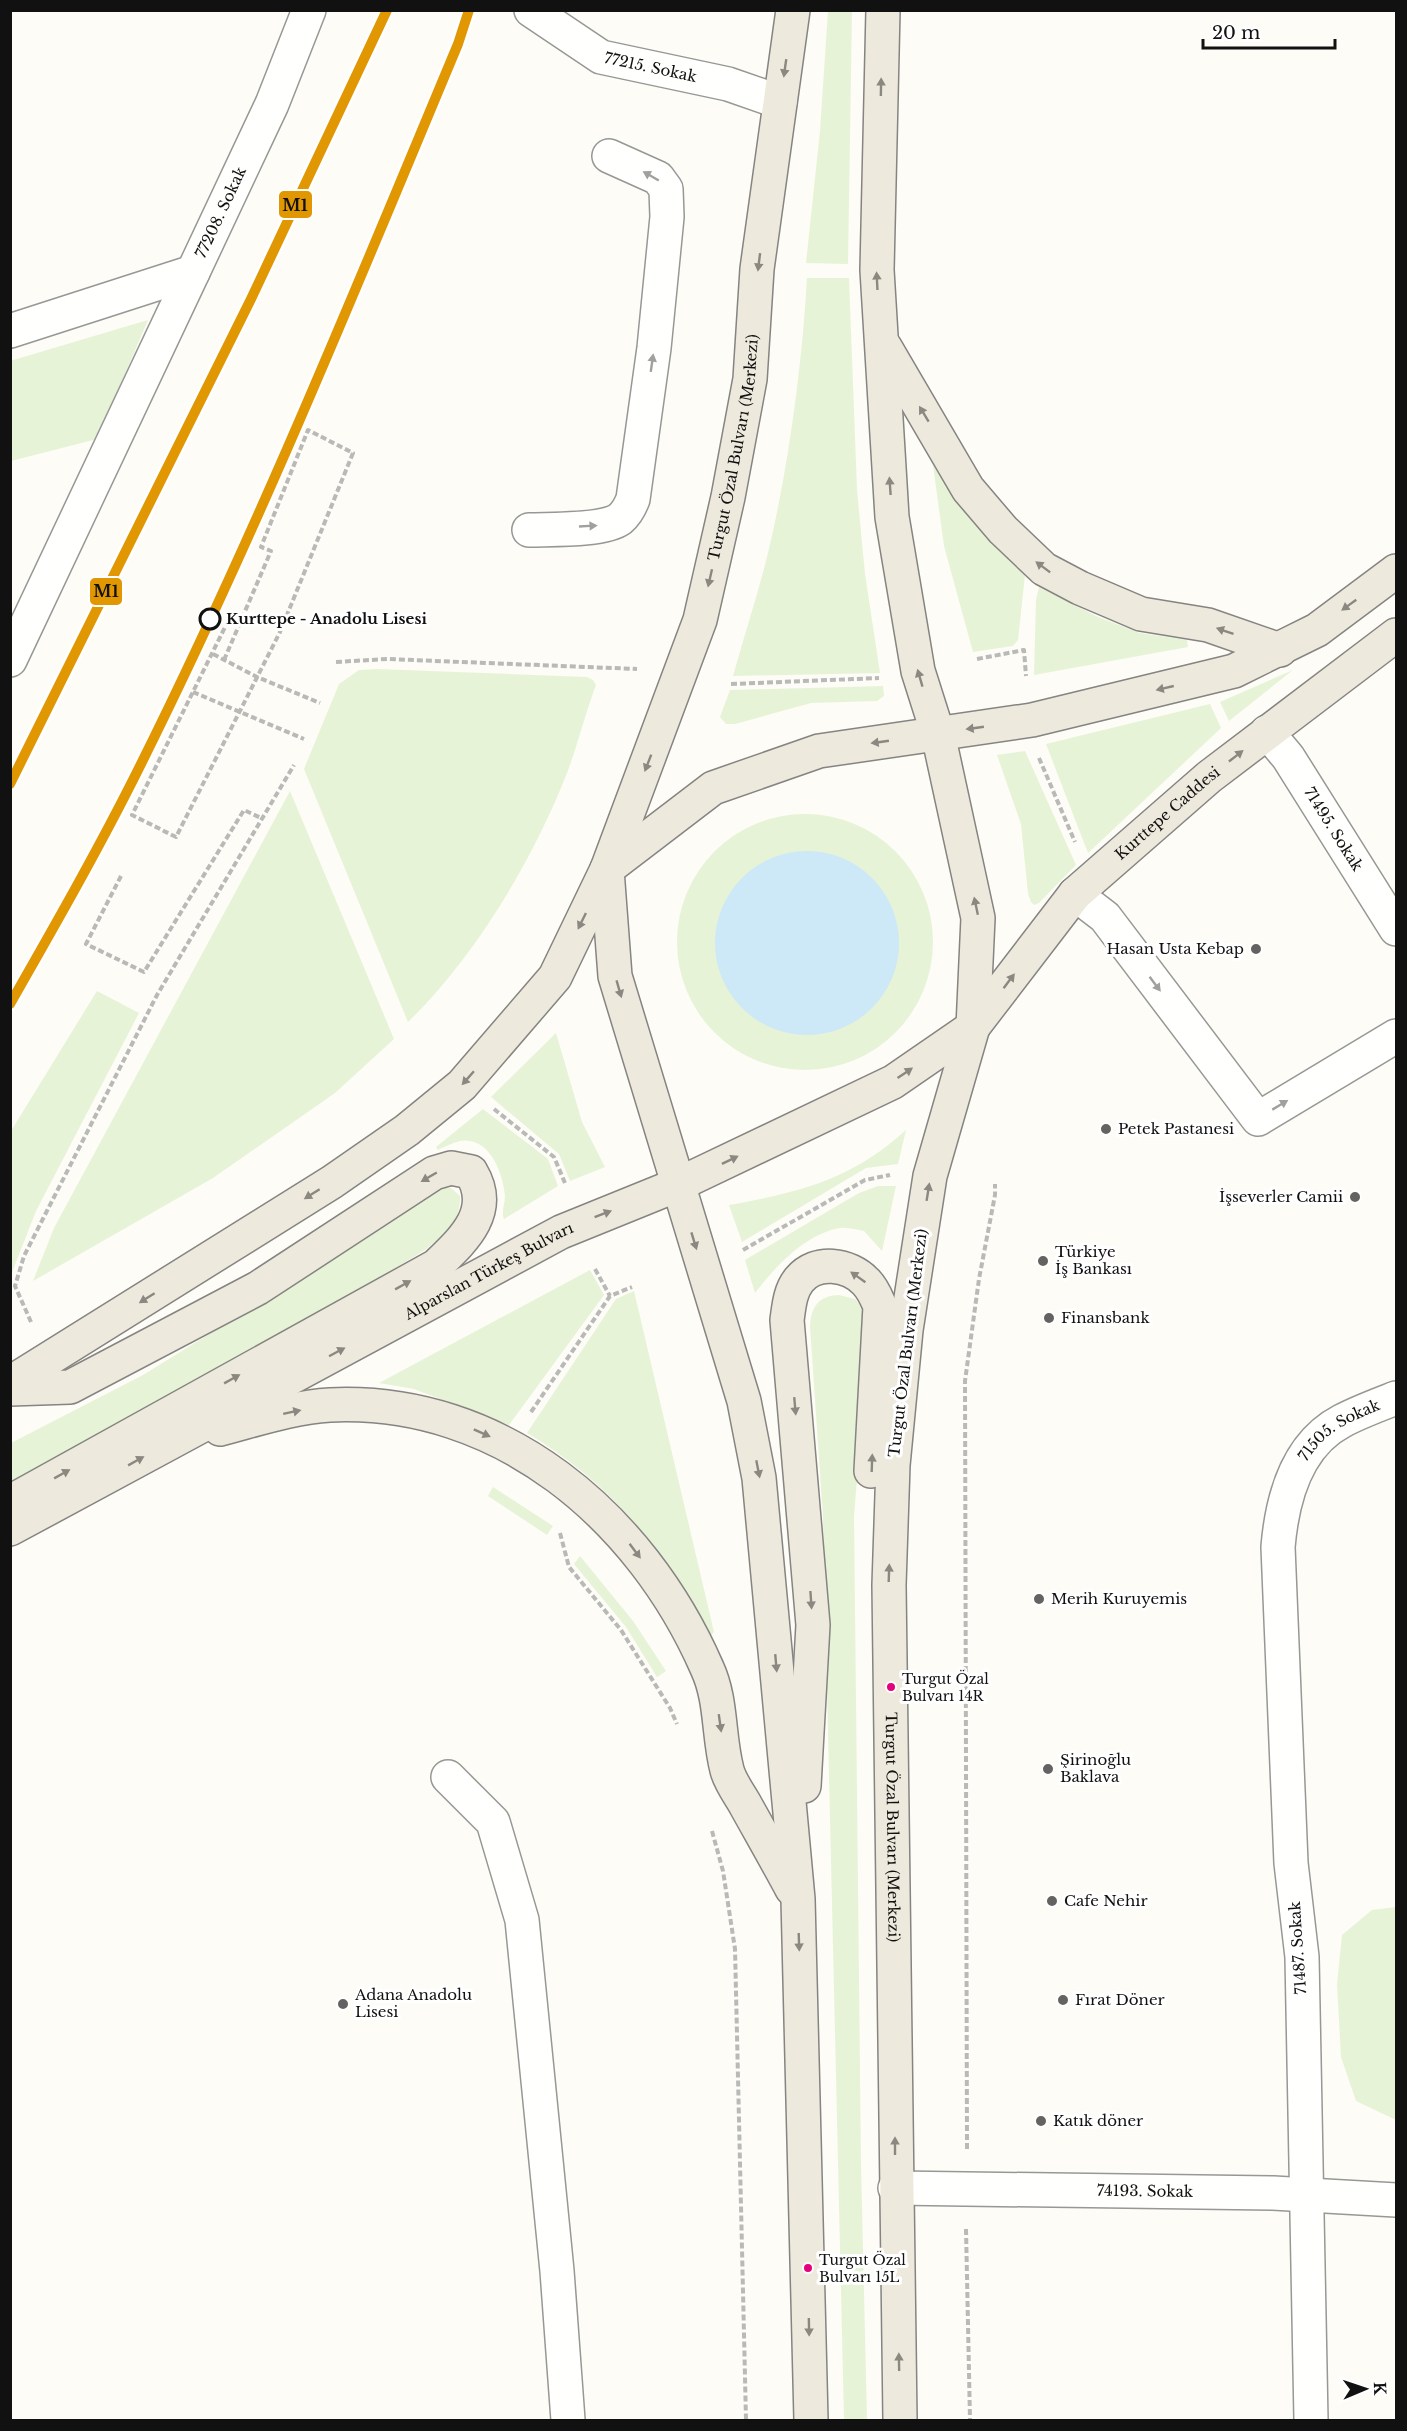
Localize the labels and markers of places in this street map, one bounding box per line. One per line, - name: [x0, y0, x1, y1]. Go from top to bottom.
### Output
- marker: Kurttepe - Anadolu Lisesi: [199, 608, 221, 630]
- place label: Kurttepe - Anadolu Lisesi: [226, 609, 427, 628]
- place label: Hasan Usta Kebap: [1106, 939, 1244, 958]
- marker: Hasan Usta Kebap: [1249, 942, 1263, 956]
- place label: Petek Pastanesi: [1118, 1119, 1234, 1138]
- marker: Petek Pastanesi: [1099, 1122, 1113, 1136]
- place label: İşseverler Camii: [1219, 1187, 1343, 1206]
- marker: İşseverler Camii: [1348, 1190, 1362, 1204]
- place label: Türkiye İş Bankası: [1055, 1242, 1132, 1278]
- marker: Türkiye İş Bankası: [1036, 1254, 1050, 1268]
- place label: Finansbank: [1061, 1308, 1150, 1327]
- marker: Finansbank: [1042, 1311, 1056, 1325]
- place label: Merih Kuruyemis: [1051, 1589, 1187, 1608]
- marker: Merih Kuruyemis: [1032, 1592, 1046, 1606]
- place label: Turgut Özal Bulvarı 14R: [902, 1669, 989, 1705]
- marker: Turgut Özal Bulvarı 14R: [885, 1681, 897, 1693]
- place label: Şirinoğlu Baklava: [1060, 1750, 1131, 1786]
- marker: Şirinoğlu Baklava: [1041, 1762, 1055, 1776]
- place label: Cafe Nehir: [1064, 1891, 1148, 1910]
- marker: Cafe Nehir: [1045, 1894, 1059, 1908]
- place label: Adana Anadolu Lisesi: [354, 1985, 472, 2021]
- place label: Fırat Döner: [1075, 1990, 1165, 2009]
- marker: Fırat Döner: [1056, 1993, 1070, 2007]
- marker: Adana Anadolu Lisesi: [336, 1997, 350, 2011]
- place label: Katık döner: [1053, 2111, 1144, 2130]
- marker: Katık döner: [1034, 2114, 1048, 2128]
- place label: Turgut Özal Bulvarı 15L: [819, 2250, 906, 2286]
- marker: Turgut Özal Bulvarı 15L: [802, 2262, 814, 2274]

